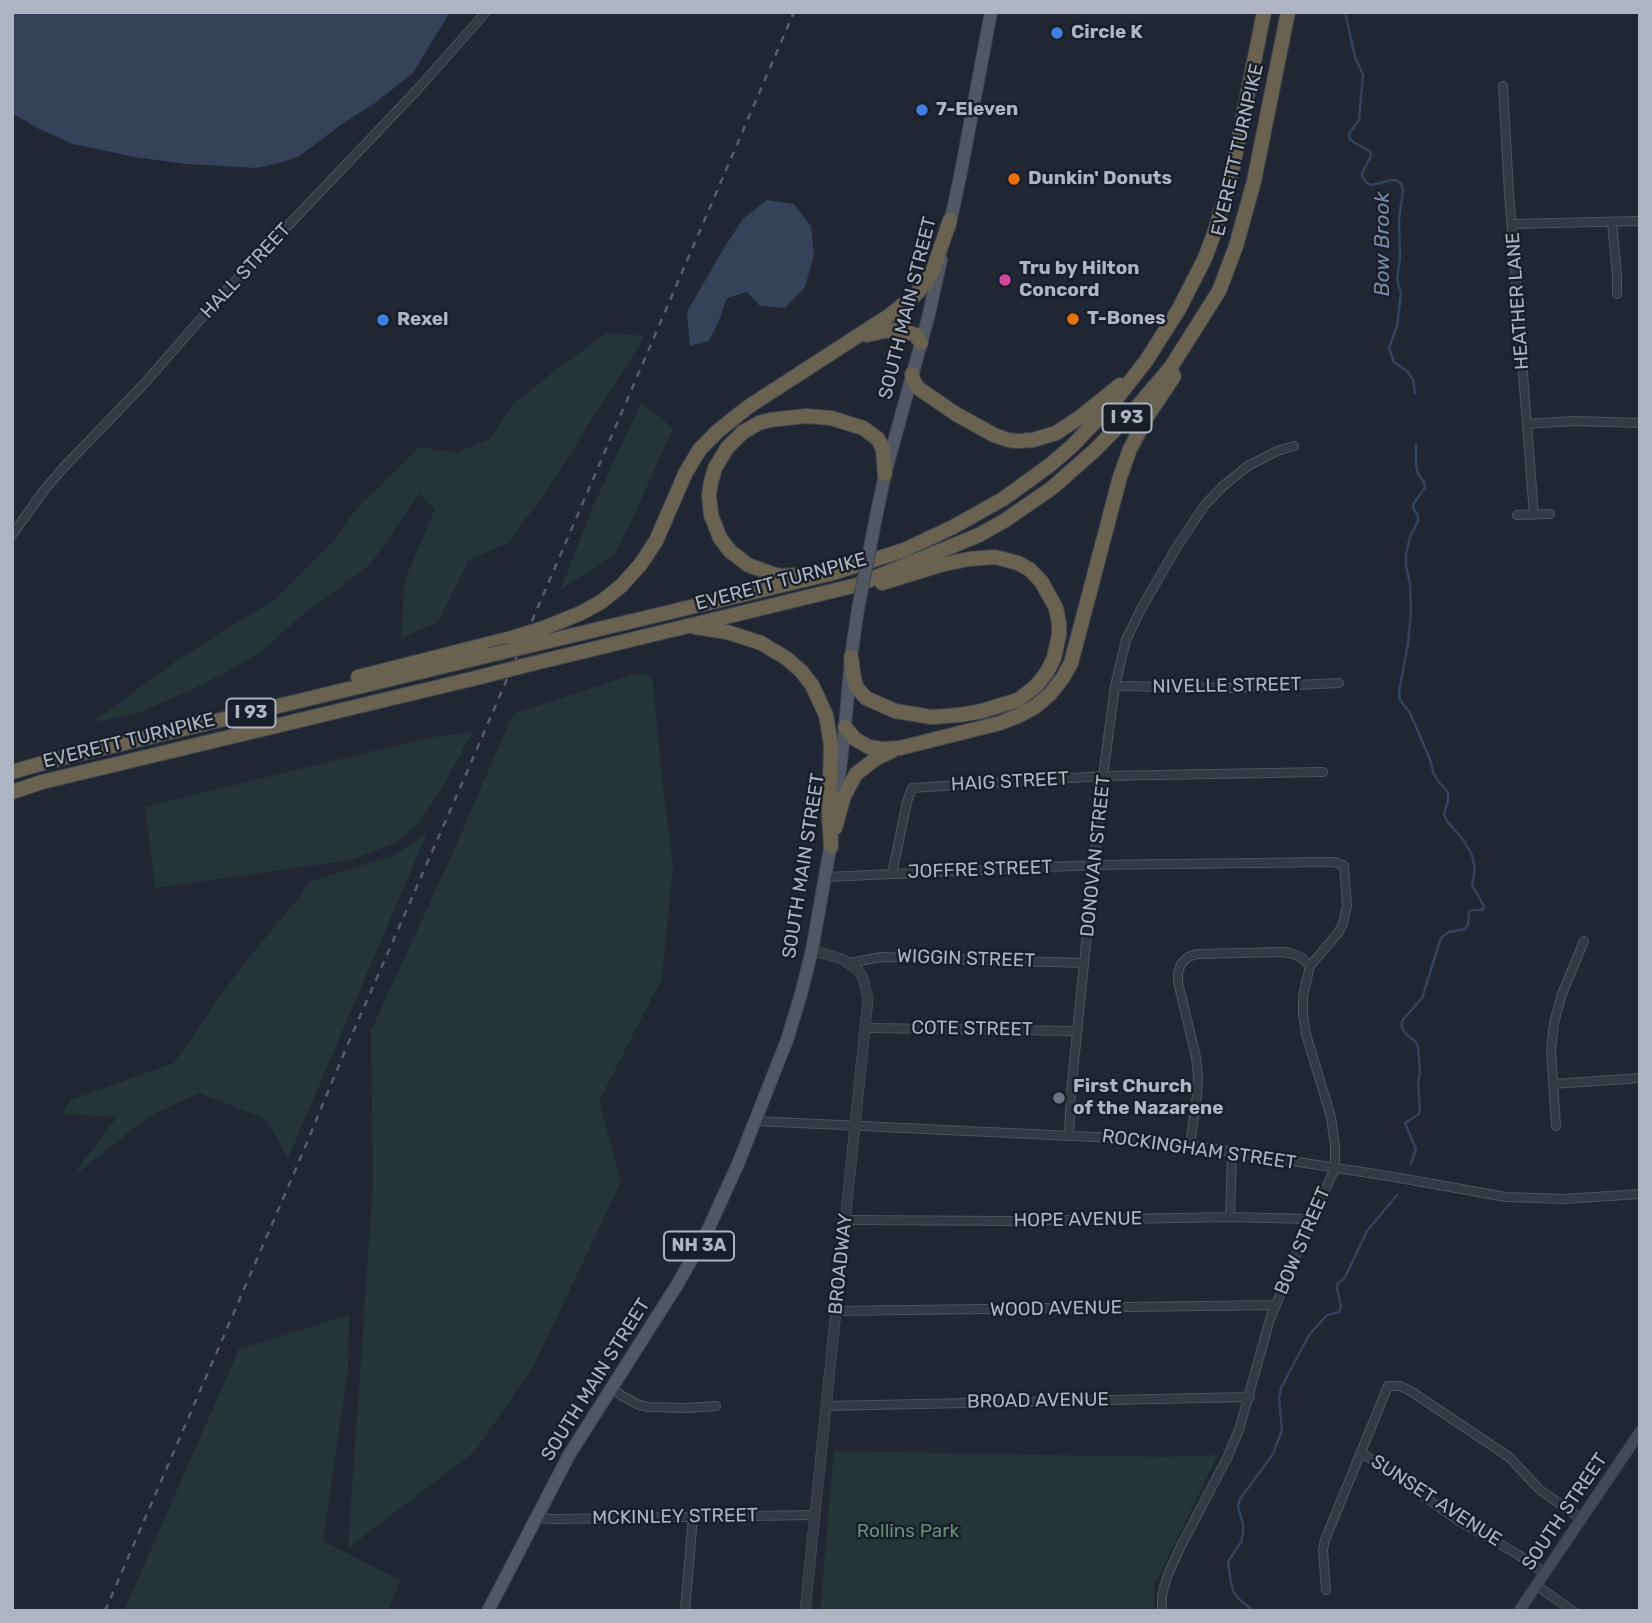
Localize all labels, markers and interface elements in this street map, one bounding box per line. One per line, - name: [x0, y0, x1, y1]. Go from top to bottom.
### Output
- place label: Circle K: [1071, 22, 1143, 44]
- marker: Circle K: [1049, 25, 1065, 41]
- street label: EVERETT TURNPIKE: [1207, 62, 1269, 238]
- place label: 7-Eleven: [936, 99, 1018, 121]
- marker: 7-Eleven: [914, 102, 930, 118]
- place label: Dunkin' Donuts: [1028, 168, 1172, 190]
- marker: Dunkin' Donuts: [1006, 171, 1022, 187]
- water label: Bow Brook: [1370, 192, 1396, 296]
- street label: SOUTH MAIN STREET: [874, 214, 942, 402]
- street label: HALL STREET: [196, 219, 296, 323]
- street label: HEATHER LANE: [1502, 232, 1534, 370]
- place label: Tru by Hilton Concord: [1019, 258, 1140, 302]
- marker: Tru by Hilton Concord: [997, 272, 1013, 288]
- place label: T-Bones: [1087, 308, 1166, 330]
- place label: Rexel: [397, 309, 448, 331]
- marker: T-Bones: [1065, 311, 1081, 327]
- marker: Rexel: [375, 312, 391, 328]
- road number: I 93: [1102, 404, 1152, 432]
- street label: EVERETT TURNPIKE: [693, 548, 869, 616]
- street label: NIVELLE STREET: [1152, 673, 1302, 699]
- road number: I 93: [226, 698, 276, 728]
- street label: EVERETT TURNPIKE: [41, 709, 217, 773]
- street label: HAIG STREET: [950, 768, 1070, 796]
- street label: SOUTH MAIN STREET: [778, 772, 830, 960]
- street label: DONOVAN STREET: [1076, 774, 1116, 938]
- street label: JOFFRE STREET: [907, 856, 1053, 884]
- street label: WIGGIN STREET: [896, 945, 1036, 973]
- street label: COTE STREET: [911, 1017, 1033, 1041]
- place label: First Church of the Nazarene: [1073, 1076, 1223, 1120]
- marker: First Church of the Nazarene: [1051, 1090, 1067, 1106]
- street label: ROCKINGHAM STREET: [1100, 1125, 1298, 1175]
- street label: BOW STREET: [1270, 1184, 1336, 1298]
- street label: HOPE AVENUE: [1014, 1207, 1142, 1233]
- street label: BROADWAY: [824, 1212, 858, 1316]
- road number: NH 3A: [664, 1232, 734, 1260]
- street label: SOUTH MAIN STREET: [537, 1295, 655, 1465]
- street label: WOOD AVENUE: [990, 1296, 1122, 1322]
- street label: BROAD AVENUE: [967, 1388, 1109, 1414]
- street label: SOUTH STREET: [1517, 1449, 1613, 1575]
- street label: SUNSET AVENUE: [1366, 1450, 1506, 1552]
- street label: MCKINLEY STREET: [592, 1504, 758, 1530]
- park label: Rollins Park: [857, 1521, 959, 1543]

